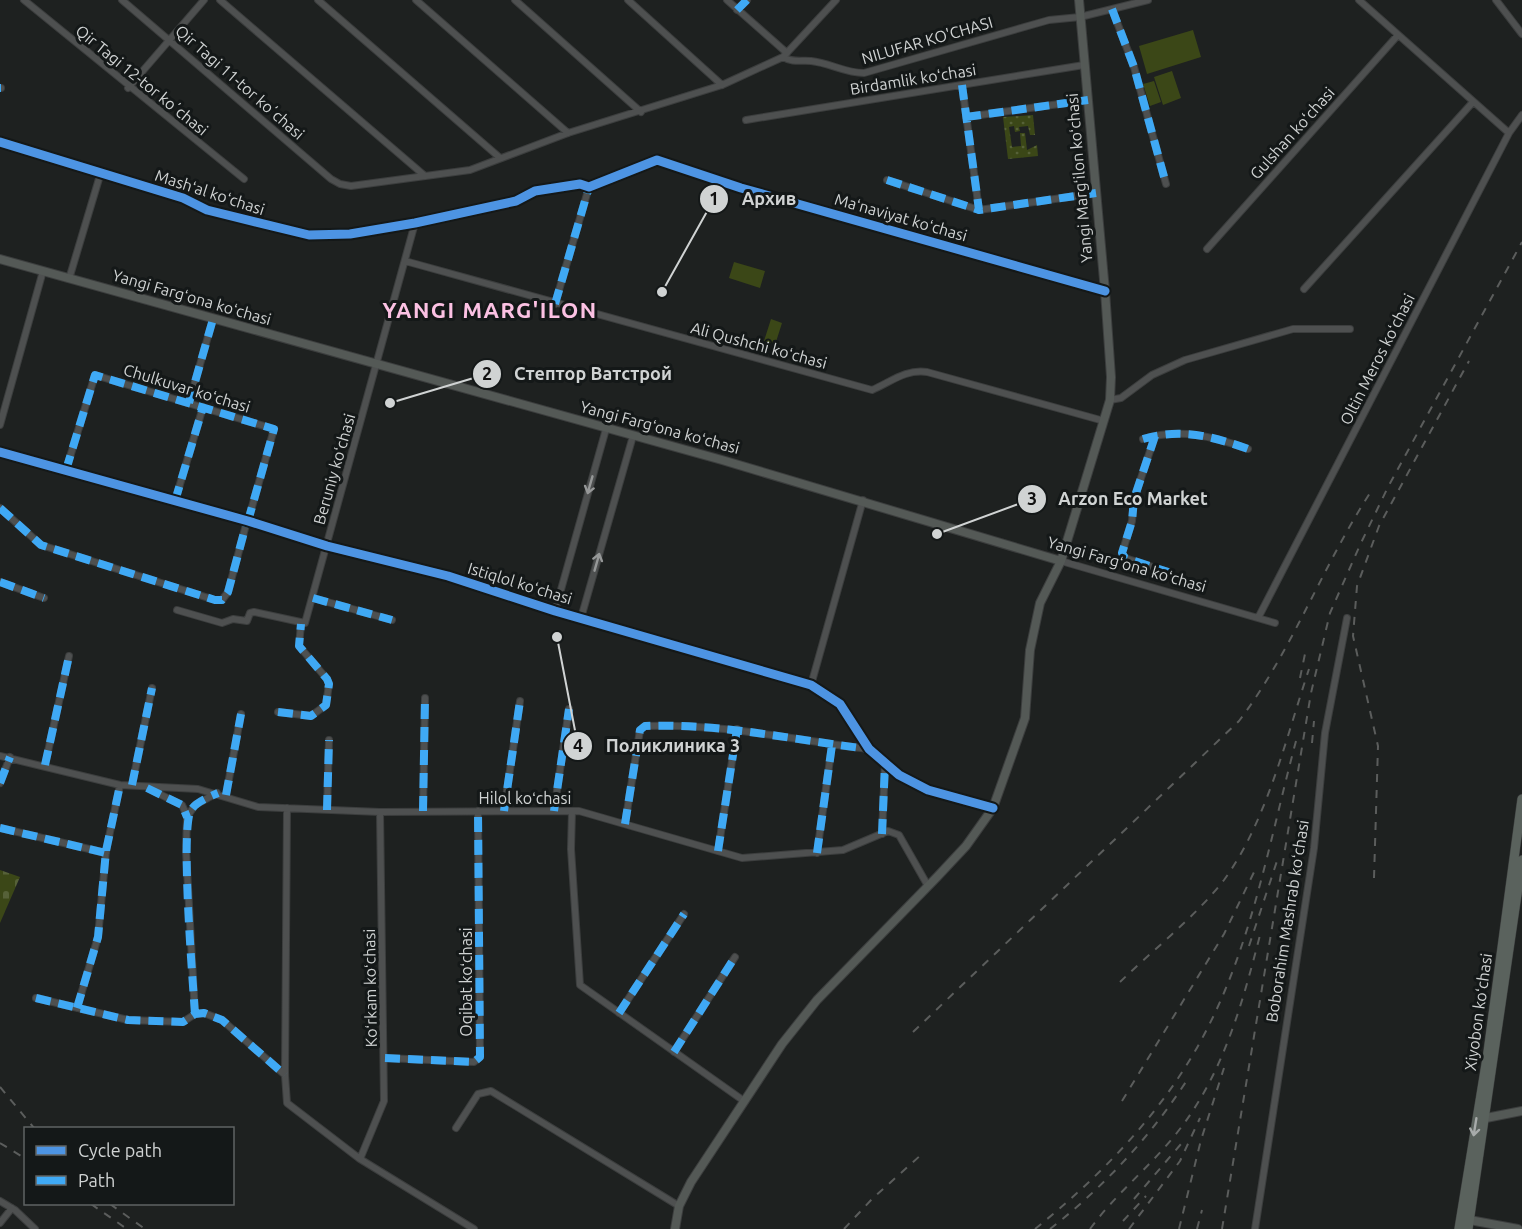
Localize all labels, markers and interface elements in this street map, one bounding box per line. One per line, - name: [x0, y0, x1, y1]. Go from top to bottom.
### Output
- street label: NILUFAR KO'CHASI: [859, 13, 995, 67]
- street label: Qir Tagi 12-tor koʼchasi: [72, 21, 212, 139]
- street label: Qir Tagi 11-tor koʼchasi: [172, 21, 308, 143]
- street label: Birdamlik koʻchasi: [849, 60, 977, 98]
- street label: Gulshan koʻchasi: [1246, 83, 1338, 183]
- street label: Yangi Margʻilon koʻchasi: [1063, 92, 1095, 264]
- street label: Mashʻal koʻchasi: [153, 166, 267, 218]
- callout: Архив: [699, 181, 808, 217]
- text: 1: [709, 188, 719, 208]
- text: Архив: [742, 188, 796, 208]
- street label: Maʻnaviyat koʻchasi: [833, 189, 969, 245]
- street label: Yangi Fargʻona koʻchasi: [111, 266, 273, 328]
- street label: Oltin Meros koʻchasi: [1336, 290, 1418, 428]
- district label: YANGI MARG'ILON: [382, 297, 598, 322]
- street label: Ali Qushchi koʻchasi: [689, 318, 829, 372]
- callout: Стептор Ватстрой: [472, 356, 684, 392]
- street label: Chulkuvar koʻchasi: [121, 360, 253, 416]
- text: 2: [482, 363, 492, 383]
- text: Стептор Ватстрой: [514, 363, 672, 383]
- street label: Yangi Fargʻona koʻchasi: [578, 397, 742, 457]
- street label: Beruniy koʻchasi: [310, 411, 358, 527]
- one-way arrow: [584, 475, 596, 494]
- callout: Arzon Eco Market: [1017, 481, 1220, 517]
- text: 3: [1027, 488, 1037, 508]
- text: Arzon Eco Market: [1058, 488, 1208, 508]
- street label: Yangi Fargʻona koʻchasi: [1046, 533, 1208, 595]
- one-way arrow: [592, 552, 603, 571]
- street label: Istiqlol koʻchasi: [466, 559, 574, 607]
- callout: Поликлиника 3: [563, 728, 752, 764]
- text: 4: [573, 735, 583, 755]
- text: Поликлиника 3: [606, 735, 740, 755]
- street label: Hilol koʻchasi: [479, 789, 571, 807]
- street label: Boborahim Mashrab koʻchasi: [1262, 818, 1312, 1024]
- street label: Oqibat koʻchasi: [457, 927, 475, 1037]
- street label: Koʻrkam koʻchasi: [360, 929, 380, 1047]
- street label: Xiyobon koʻchasi: [1461, 952, 1495, 1072]
- one-way arrow: [1470, 1116, 1481, 1136]
- legend: [24, 1127, 234, 1205]
- text: Cycle path: [78, 1140, 162, 1160]
- text: Path: [78, 1170, 115, 1190]

